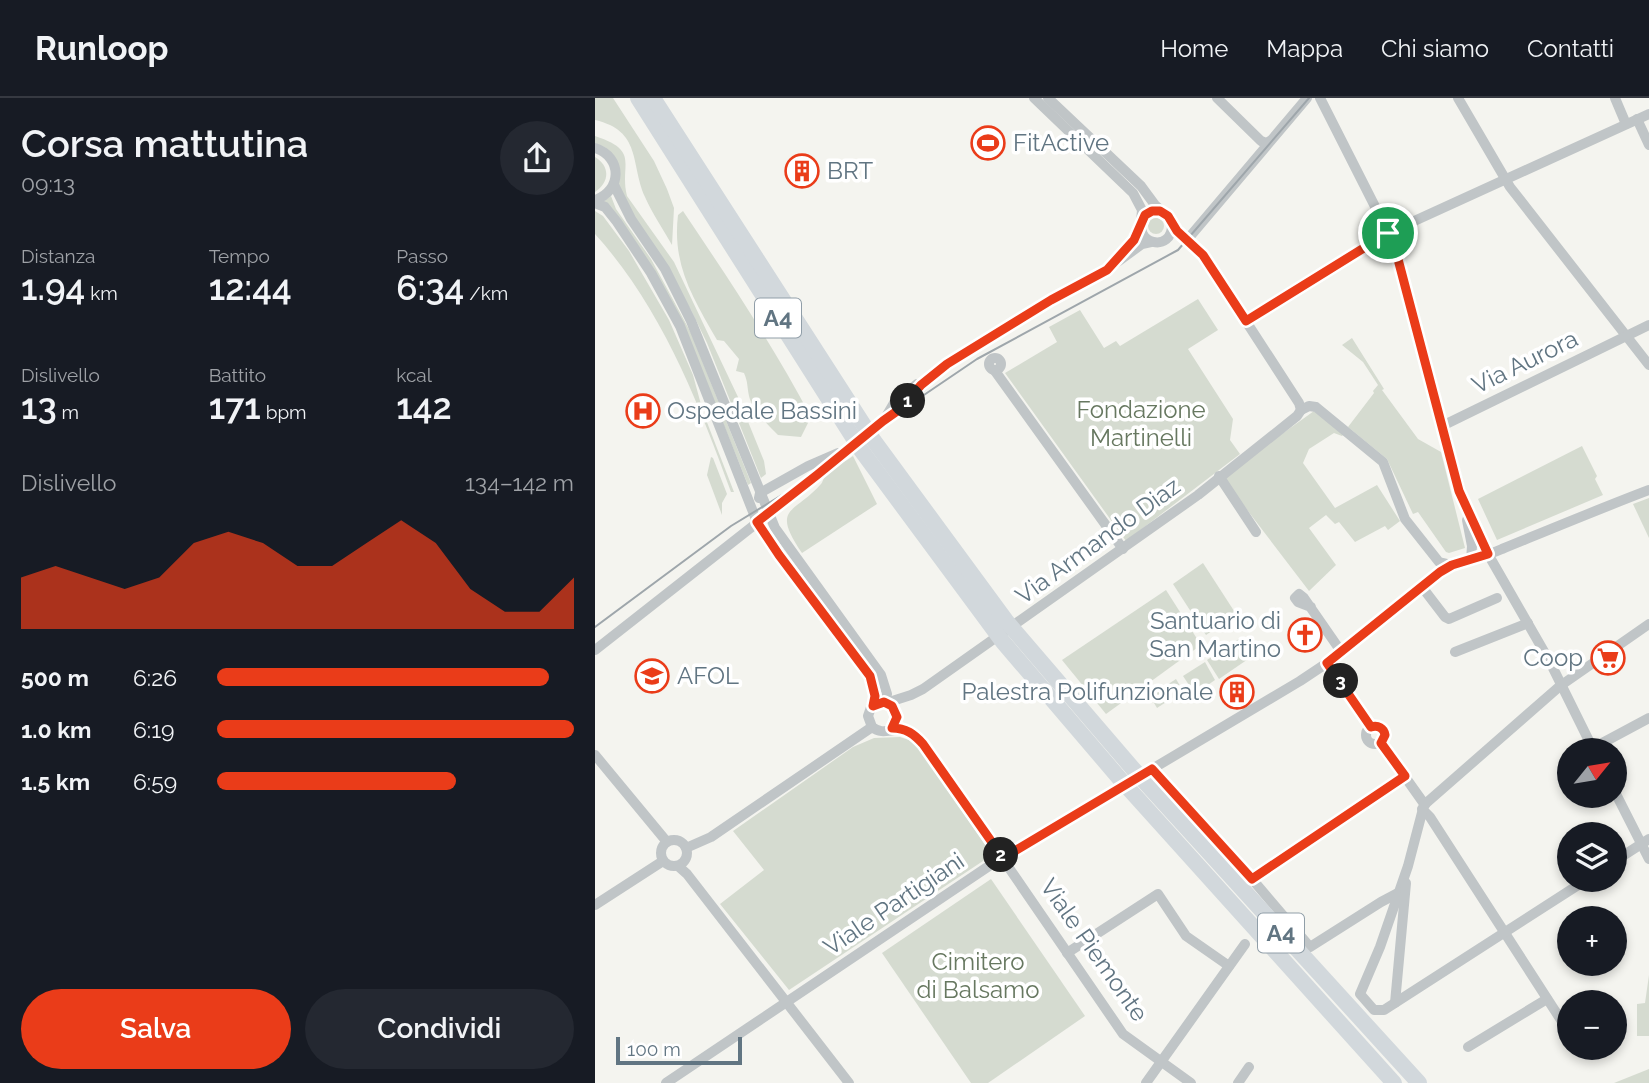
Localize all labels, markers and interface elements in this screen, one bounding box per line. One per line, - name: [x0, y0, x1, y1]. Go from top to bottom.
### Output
- text: Runloop: [35, 29, 168, 68]
- text: Home: [1160, 34, 1228, 63]
- text: Mappa: [1266, 34, 1343, 63]
- text: Chi siamo: [1381, 34, 1489, 63]
- text: Contatti: [1527, 34, 1614, 63]
- text: Corsa mattutina: [21, 121, 308, 166]
- button: share: [500, 121, 574, 195]
- sports icon: FitActive: [969, 124, 1007, 162]
- place label: FitActive: [1013, 128, 1109, 157]
- building icon: BRT: [783, 152, 821, 190]
- place label: BRT: [827, 156, 873, 185]
- text: 09:13: [21, 170, 75, 197]
- pin: [1358, 203, 1418, 263]
- icon: arrive: [1369, 214, 1407, 252]
- text: Distanza: [21, 245, 95, 267]
- text: Tempo: [209, 245, 270, 267]
- text: Passo: [396, 245, 448, 267]
- text: 1.94: [21, 267, 85, 308]
- text: 12:44: [209, 267, 292, 308]
- text: 6:34: [396, 267, 464, 308]
- text: km: [85, 282, 118, 304]
- text: /km: [464, 282, 508, 304]
- road number: A4: [755, 298, 801, 338]
- street label: Via Aurora: [1467, 324, 1582, 400]
- text: Dislivello: [21, 364, 100, 386]
- text: Battito: [209, 364, 266, 386]
- text: kcal: [396, 364, 432, 386]
- pin: 1: [891, 384, 925, 418]
- text: 13: [21, 386, 57, 427]
- text: 171: [209, 386, 261, 427]
- text: 142: [396, 386, 452, 427]
- text: 1: [903, 389, 912, 411]
- hospital icon: Ospedale Bassini: [624, 392, 662, 430]
- park label: Fondazione Martinelli: [1076, 395, 1206, 452]
- place label: Ospedale Bassini: [667, 396, 857, 425]
- text: m: [57, 401, 79, 423]
- text: bpm: [261, 401, 307, 423]
- text: Dislivello: [21, 469, 116, 496]
- text: 134–142 m: [465, 469, 574, 496]
- street label: Via Armando Diaz: [1010, 471, 1186, 610]
- place label: Santuario di San Martino: [1149, 606, 1281, 663]
- church icon: Santuario di San Martino: [1286, 616, 1324, 654]
- supermarket icon: Coop: [1589, 639, 1627, 677]
- place label: Coop: [1523, 643, 1583, 672]
- school or university icon: AFOL: [633, 657, 671, 695]
- place label: AFOL: [677, 661, 739, 690]
- text: 500 m: [21, 664, 89, 691]
- text: 6:26: [133, 664, 177, 691]
- pin: 3: [1323, 664, 1359, 698]
- text: 3: [1335, 669, 1346, 691]
- building icon: Palestra Polifunzionale: [1218, 673, 1256, 711]
- place label: Palestra Polifunzionale: [961, 677, 1213, 706]
- text: 1.0 km: [21, 716, 91, 743]
- text: 6:19: [133, 716, 175, 743]
- north arrow: [1557, 738, 1627, 808]
- map controls: [1557, 738, 1627, 1060]
- text: 1.5 km: [21, 768, 90, 795]
- text: 6:59: [133, 768, 177, 795]
- button: layers: [1557, 822, 1627, 892]
- pin: 2: [983, 838, 1019, 872]
- text: 2: [995, 843, 1006, 865]
- street label: Viale Partigiani: [818, 846, 970, 961]
- street label: Viale Piemonte: [1034, 873, 1154, 1027]
- button: +: [1557, 906, 1627, 976]
- road number: A4: [1258, 914, 1304, 953]
- park label: Cimitero di Balsamo: [917, 947, 1039, 1004]
- button: Salva: [21, 989, 291, 1069]
- button: Condividi: [305, 989, 574, 1069]
- button: −: [1557, 990, 1627, 1060]
- scale bar: [616, 1034, 742, 1066]
- text: 100 m: [627, 1038, 681, 1060]

